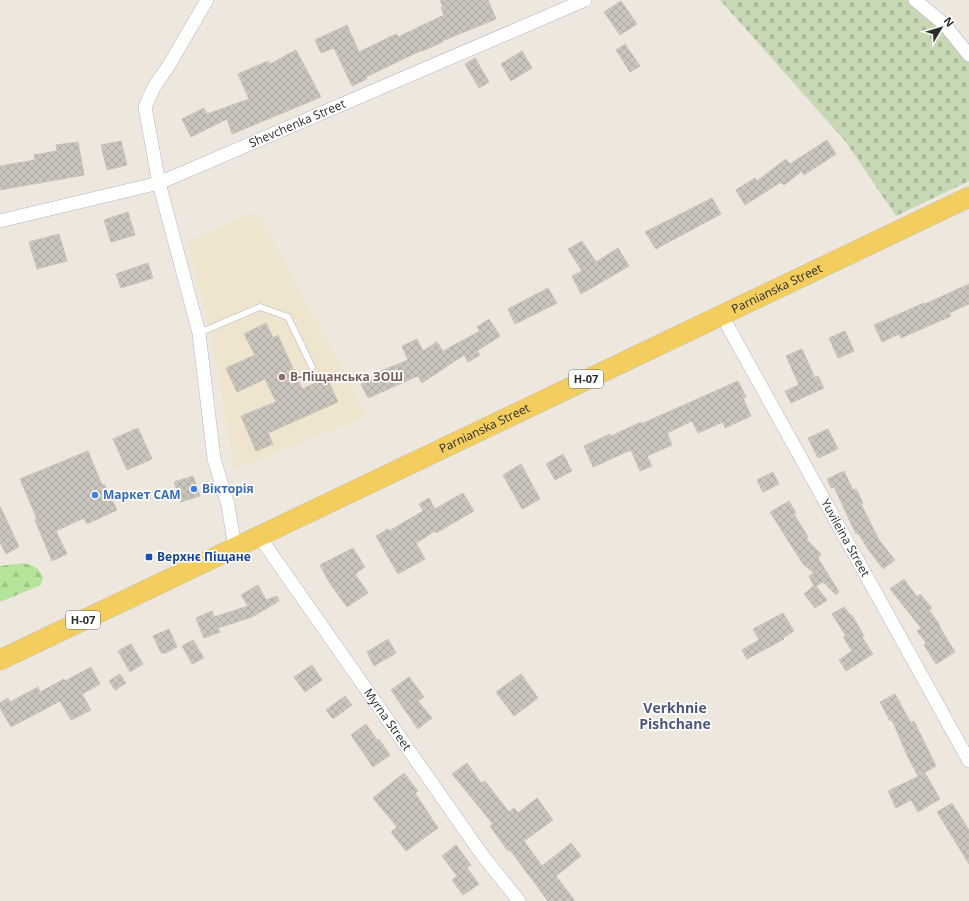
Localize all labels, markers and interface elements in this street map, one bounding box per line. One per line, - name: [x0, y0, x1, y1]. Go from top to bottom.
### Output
- north arrow: [921, 8, 961, 48]
- text: N: [941, 13, 958, 30]
- street label: Shevchenka Street: [246, 95, 348, 151]
- street label: Parnianska Street: [729, 259, 825, 317]
- place label: В-Піщанська ЗОШ: [290, 368, 403, 385]
- road number: Н-07: [569, 370, 603, 388]
- marker: В-Піщанська ЗОШ: [277, 372, 287, 382]
- street label: Parnianska Street: [436, 399, 532, 457]
- place label: Вікторія: [202, 480, 254, 497]
- marker: Вікторія: [189, 484, 199, 494]
- place label: Маркет САМ: [103, 486, 181, 503]
- marker: Маркет САМ: [90, 490, 100, 500]
- street label: Yuvileina Street: [817, 496, 874, 580]
- place label: Верхнє Піщане: [157, 548, 251, 565]
- marker: Верхнє Піщане: [144, 552, 154, 562]
- road number: Н-07: [66, 611, 100, 629]
- street label: Myrna Street: [360, 685, 416, 754]
- district label: Verkhnie Pishchane: [639, 698, 711, 733]

